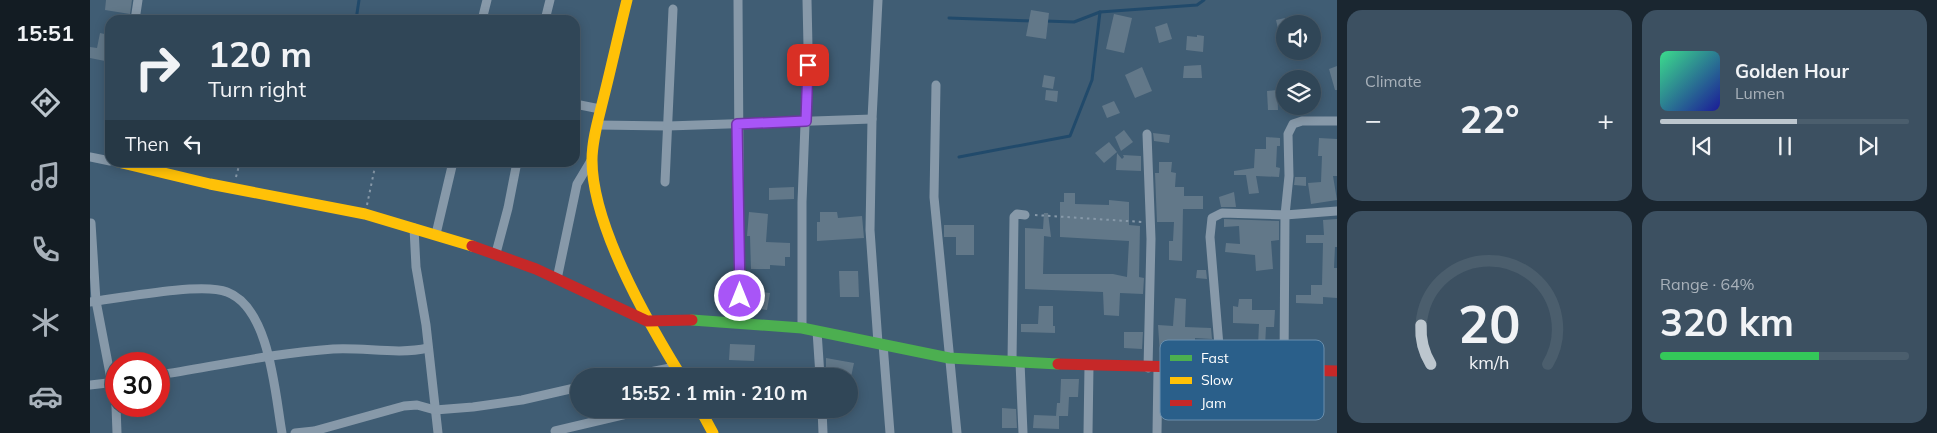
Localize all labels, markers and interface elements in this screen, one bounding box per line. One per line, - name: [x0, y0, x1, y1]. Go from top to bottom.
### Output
- map controls: [1276, 15, 1321, 115]
- button: sound: [1276, 15, 1321, 60]
- text: 15:51: [16, 19, 74, 47]
- text: 120 m: [208, 32, 312, 76]
- icon: right: [125, 35, 190, 100]
- pin: [787, 44, 829, 86]
- icon: arrive: [794, 51, 822, 79]
- text: Golden Hour: [1735, 59, 1849, 83]
- button: layers: [1276, 70, 1321, 115]
- text: Climate: [1365, 71, 1421, 91]
- text: Turn right: [208, 75, 306, 103]
- text: Lumen: [1735, 83, 1785, 103]
- icon: directions: [28, 85, 63, 120]
- text: 22°: [1459, 95, 1520, 143]
- text: −: [1365, 102, 1382, 137]
- text: +: [1597, 102, 1614, 137]
- icon: left: [179, 130, 207, 158]
- text: Then: [125, 132, 169, 156]
- icon: previous: [1688, 132, 1716, 160]
- icon: pause: [1771, 132, 1799, 160]
- icon: next: [1854, 132, 1882, 160]
- icon: music: [28, 159, 63, 194]
- icon: phone: [28, 232, 63, 267]
- position arrow: [713, 269, 765, 321]
- text: Range · 64%: [1660, 274, 1755, 294]
- text: 20: [1458, 291, 1521, 356]
- text: 320 km: [1660, 298, 1794, 346]
- icon: climate: [28, 305, 63, 340]
- legend: [1160, 340, 1324, 420]
- text: Fast: [1201, 349, 1229, 367]
- text: km/h: [1469, 351, 1510, 373]
- speed limit sign: 30: [105, 352, 170, 417]
- text: Slow: [1201, 371, 1233, 389]
- icon: car: [28, 379, 63, 414]
- text: 15:52 · 1 min · 210 m: [620, 381, 808, 405]
- text: Jam: [1201, 394, 1226, 412]

